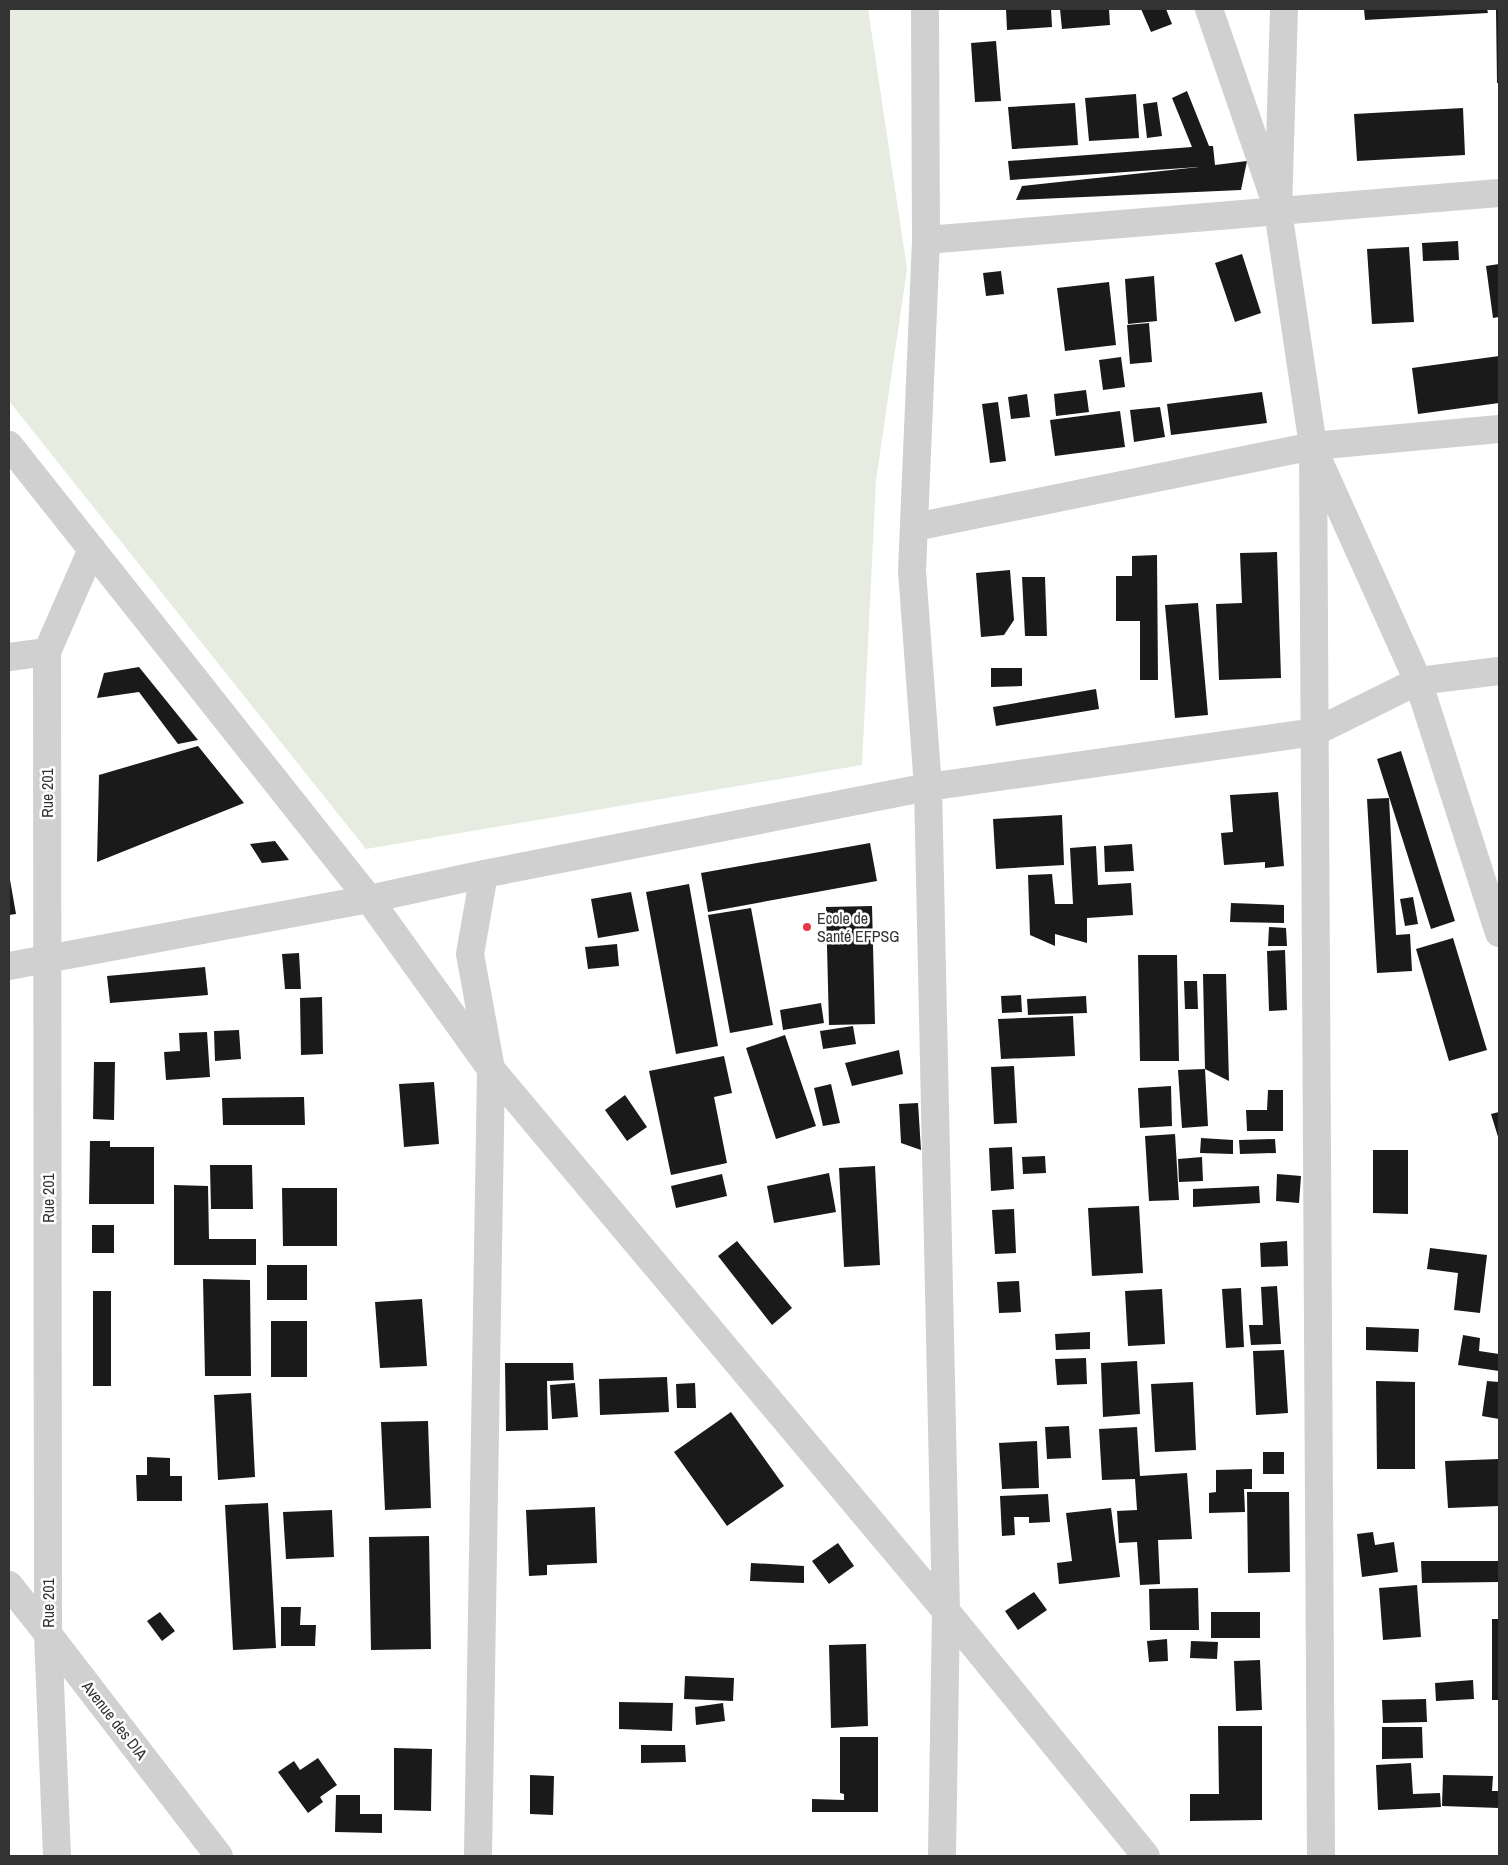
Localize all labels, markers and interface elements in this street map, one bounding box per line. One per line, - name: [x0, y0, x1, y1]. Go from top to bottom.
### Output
- street label: Rue 201: [36, 768, 58, 818]
- place label: Ecole de Santé EFPSG: [817, 907, 899, 947]
- marker: Ecole de Santé EFPSG: [801, 921, 813, 933]
- street label: Rue 201: [37, 1173, 59, 1223]
- street label: Rue 201: [37, 1578, 59, 1628]
- street label: Avenue des DIA: [77, 1675, 153, 1764]

